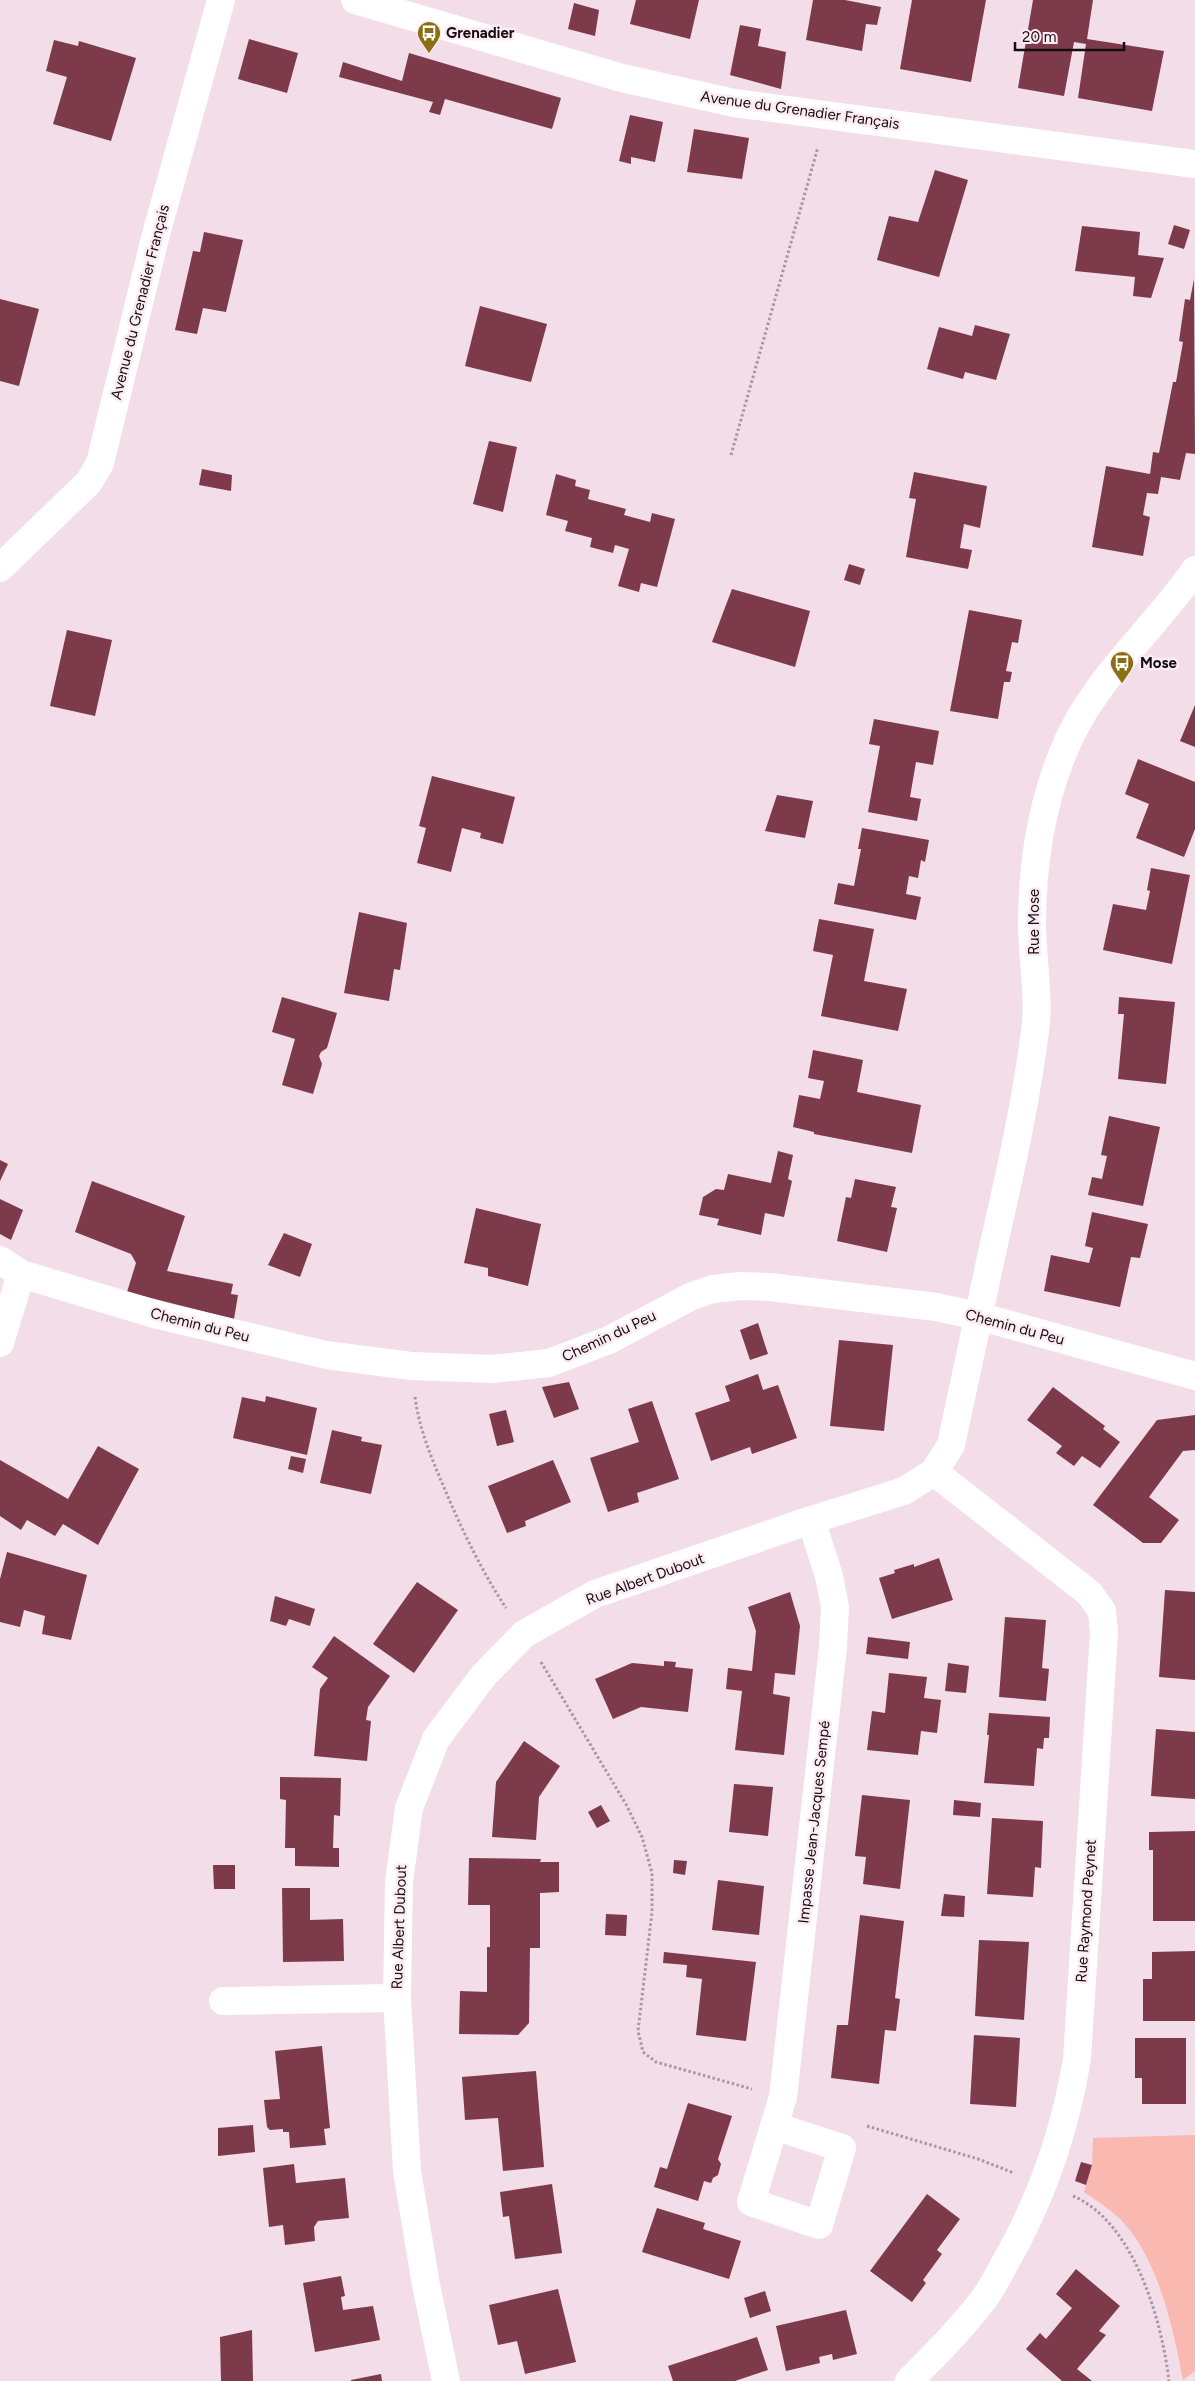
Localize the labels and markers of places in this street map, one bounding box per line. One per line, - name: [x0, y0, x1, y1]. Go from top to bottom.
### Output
- bus stop icon: Grenadier: [416, 20, 442, 54]
- place label: Grenadier: [446, 24, 515, 42]
- bus stop icon: Mose: [1109, 650, 1135, 684]
- place label: Mose: [1140, 654, 1178, 672]

